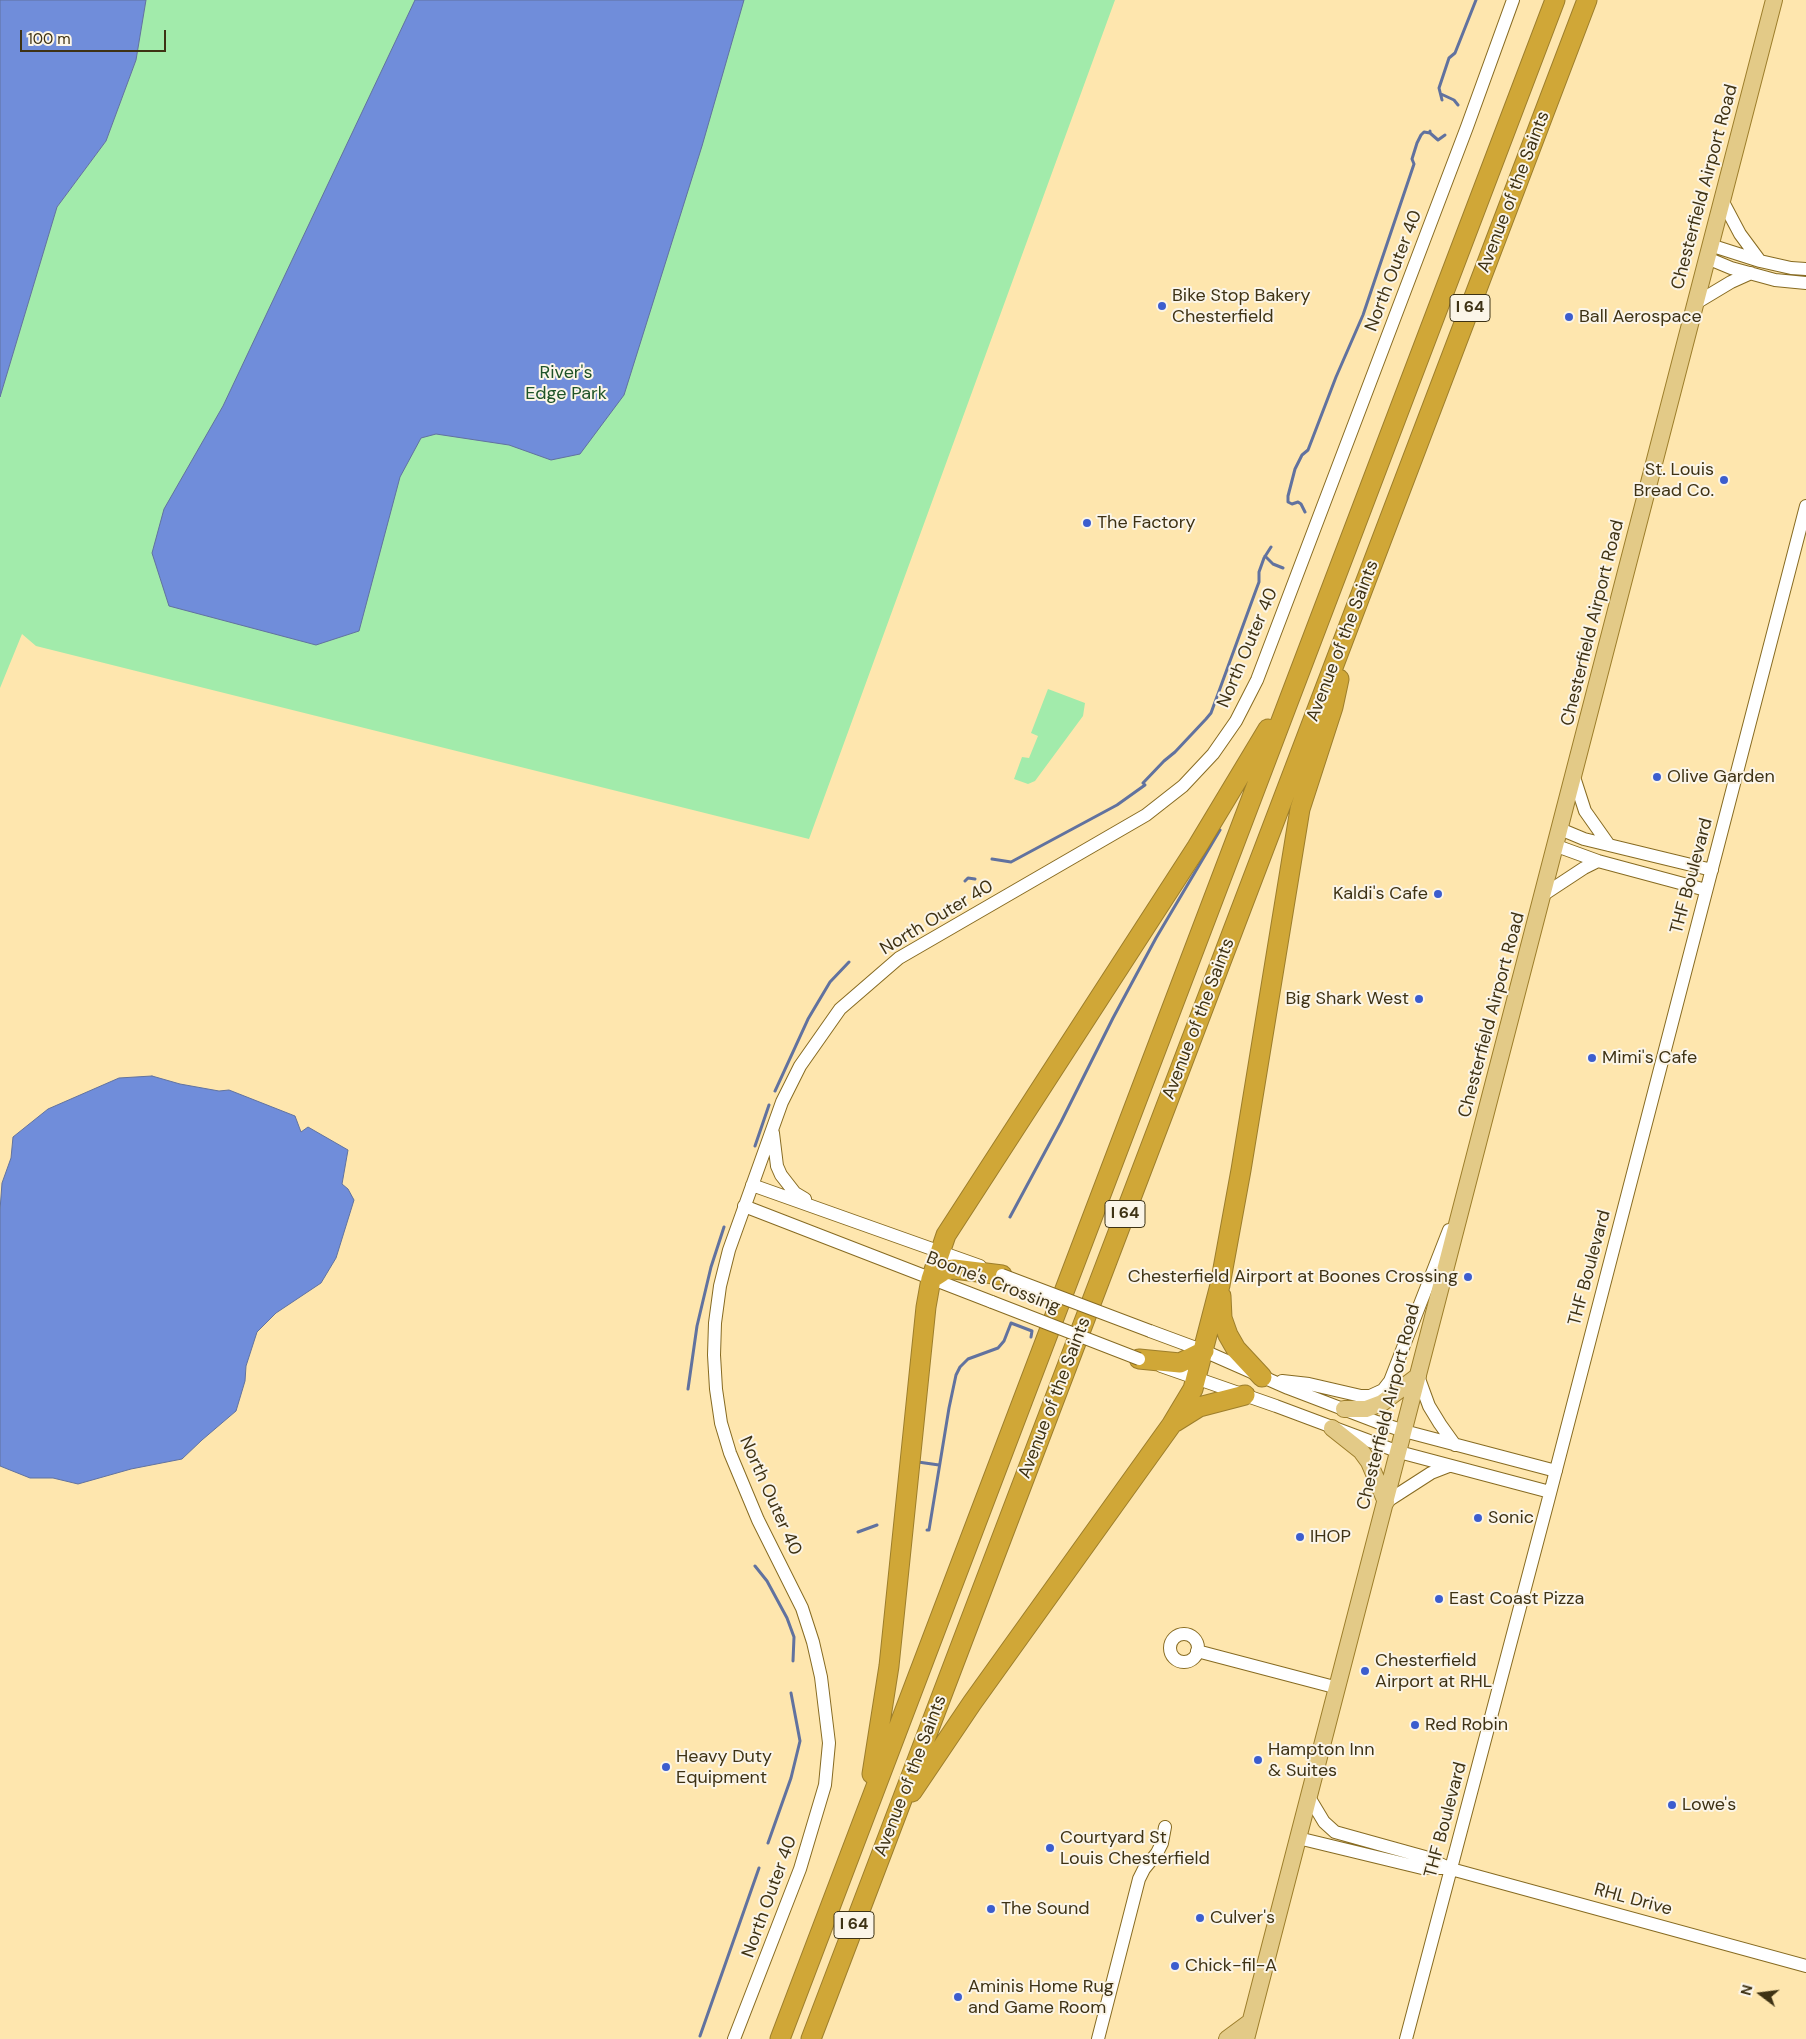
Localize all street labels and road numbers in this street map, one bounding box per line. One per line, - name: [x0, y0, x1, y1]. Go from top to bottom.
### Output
- street label: Chesterfield Airport Road: [1667, 82, 1743, 292]
- street label: Avenue of the Saints: [1473, 108, 1555, 276]
- street label: North Outer 40: [1361, 207, 1427, 335]
- road number: I 64: [1450, 294, 1490, 322]
- street label: Chesterfield Airport Road: [1557, 518, 1629, 728]
- street label: Avenue of the Saints: [1302, 557, 1384, 725]
- street label: North Outer 40: [1213, 585, 1283, 711]
- street label: THF Boulevard: [1666, 816, 1718, 936]
- street label: North Outer 40: [877, 876, 997, 960]
- street label: Chesterfield Airport Road: [1454, 910, 1530, 1120]
- street label: Avenue of the Saints: [1158, 935, 1240, 1103]
- road number: I 64: [1105, 1200, 1145, 1228]
- street label: THF Boulevard: [1564, 1208, 1616, 1328]
- street label: Boone's Crossing: [923, 1248, 1063, 1318]
- street label: Chesterfield Airport Road: [1353, 1302, 1425, 1512]
- street label: Avenue of the Saints: [1014, 1314, 1096, 1482]
- street label: North Outer 40: [734, 1433, 806, 1559]
- street label: Avenue of the Saints: [870, 1692, 952, 1860]
- street label: THF Boulevard: [1420, 1760, 1472, 1880]
- street label: North Outer 40: [738, 1833, 802, 1961]
- street label: RHL Drive: [1592, 1879, 1674, 1921]
- road number: I 64: [834, 1912, 874, 1938]

